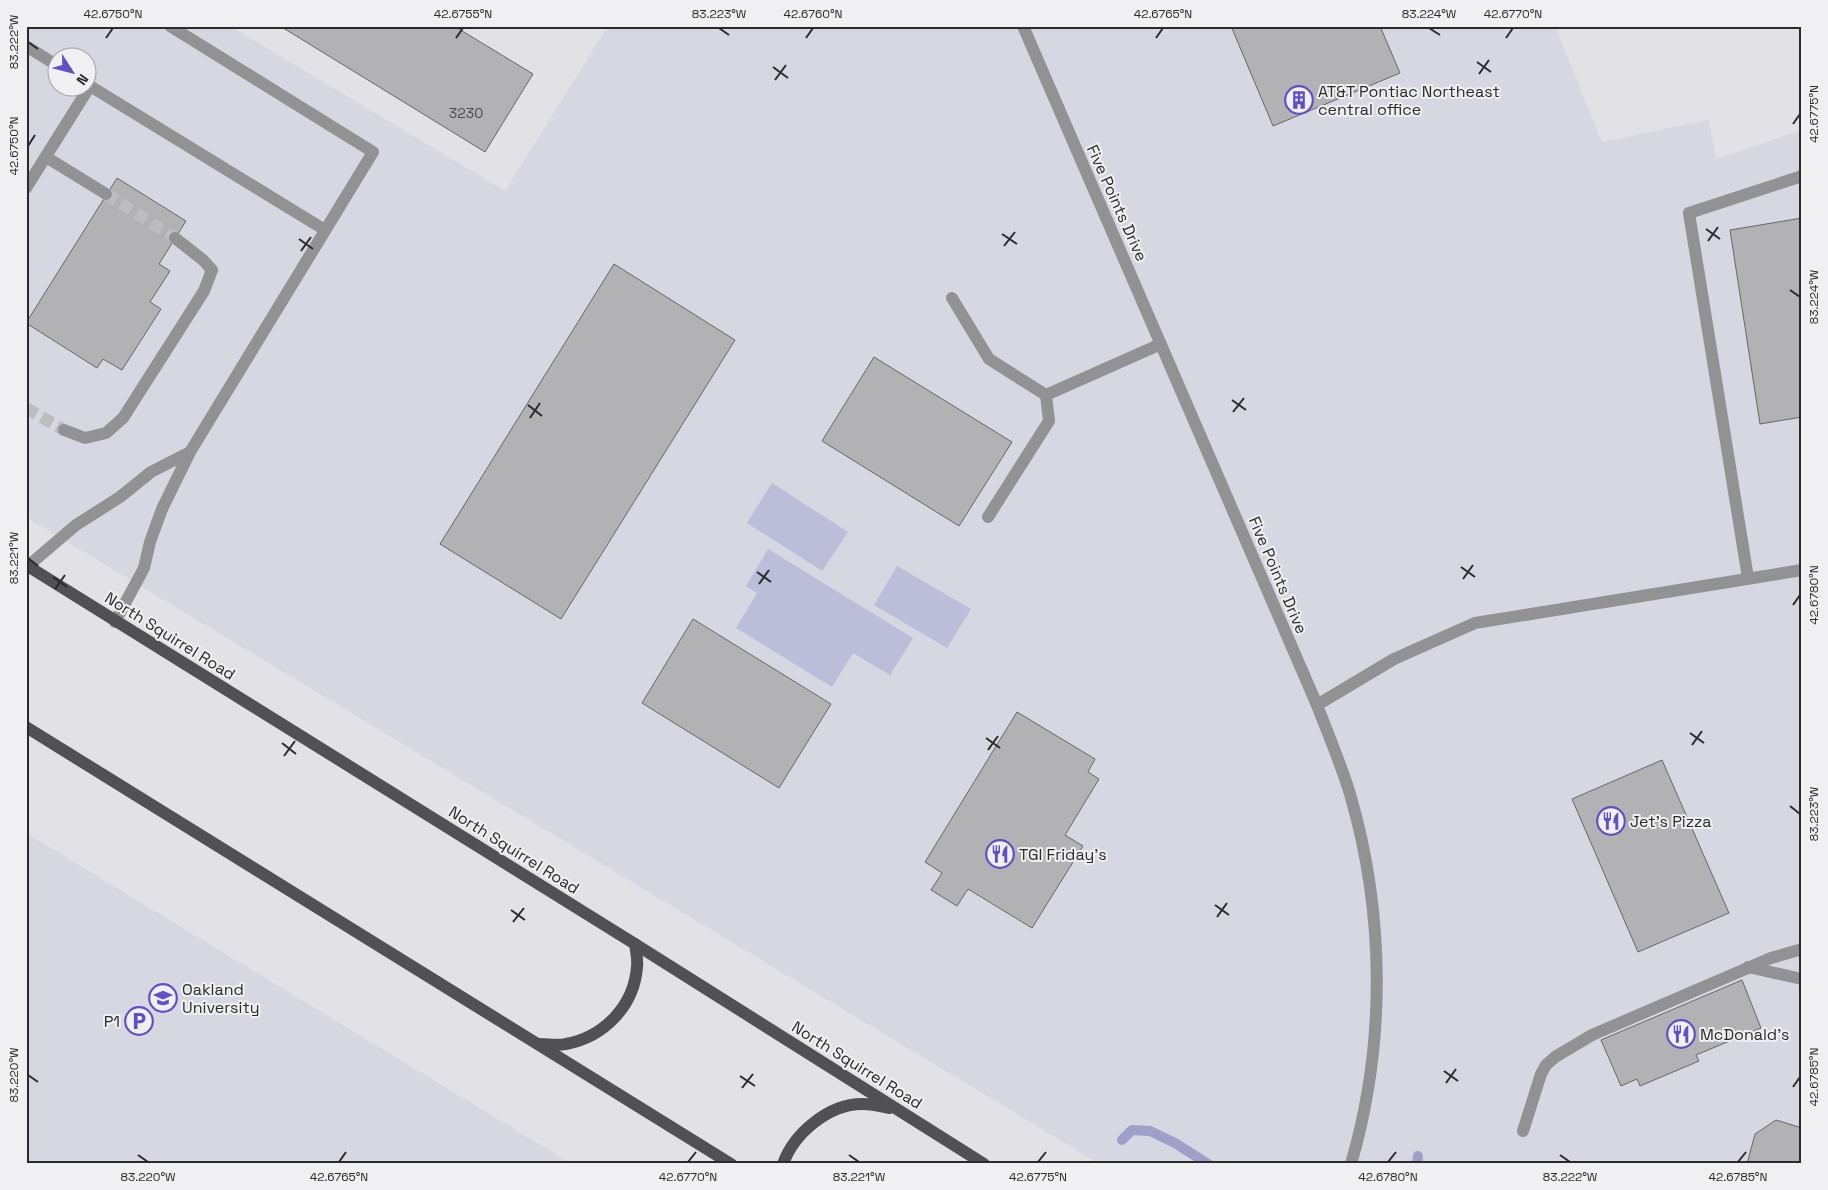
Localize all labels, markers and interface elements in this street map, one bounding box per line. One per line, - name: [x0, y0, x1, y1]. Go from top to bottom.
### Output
- text: 42.6750°N: [83, 6, 143, 22]
- text: 42.6755°N: [434, 6, 492, 22]
- text: 83.223°W: [692, 6, 747, 22]
- text: 42.6760°N: [783, 6, 843, 22]
- text: 42.6765°N: [1134, 6, 1192, 22]
- text: 83.224°W: [1402, 6, 1457, 22]
- text: 42.6770°N: [1484, 6, 1542, 22]
- text: 83.222°W: [6, 14, 22, 69]
- north arrow: [48, 48, 98, 98]
- text: N: [72, 71, 93, 89]
- place label: AT&T Pontiac Northeast central office: [1318, 81, 1500, 120]
- building icon: AT&T Pontiac Northeast central office: [1284, 85, 1314, 115]
- text: 42.6775°N: [1806, 85, 1822, 143]
- house number: 3230: [449, 104, 483, 122]
- text: 42.6750°N: [6, 116, 22, 176]
- street label: Five Points Drive: [1082, 141, 1152, 265]
- text: 83.224°W: [1806, 269, 1822, 324]
- street label: Five Points Drive: [1244, 513, 1312, 637]
- text: 83.221°W: [6, 531, 22, 584]
- text: 42.6780°N: [1806, 565, 1822, 625]
- street label: North Squirrel Road: [101, 587, 239, 685]
- text: 83.223°W: [1806, 786, 1822, 841]
- street label: North Squirrel Road: [445, 801, 583, 899]
- restaurant icon: Jet's Pizza: [1596, 806, 1626, 836]
- place label: Jet's Pizza: [1630, 811, 1712, 832]
- restaurant icon: TGI Friday's: [985, 839, 1015, 869]
- place label: TGI Friday's: [1019, 844, 1107, 865]
- place label: Oakland University: [182, 979, 260, 1018]
- school or university icon: Oakland University: [148, 983, 178, 1013]
- parking icon: P1: [124, 1006, 154, 1036]
- place label: P1: [104, 1011, 120, 1032]
- street label: North Squirrel Road: [788, 1016, 926, 1114]
- restaurant icon: McDonald's: [1666, 1019, 1696, 1049]
- place label: McDonald's: [1700, 1024, 1790, 1045]
- text: 83.220°W: [6, 1047, 22, 1103]
- text: 42.6785°N: [1806, 1048, 1822, 1106]
- text: 83.220°W: [121, 1169, 176, 1185]
- text: 42.6765°N: [310, 1169, 368, 1185]
- text: 42.6770°N: [659, 1169, 717, 1185]
- text: 83.221°W: [833, 1169, 886, 1185]
- text: 42.6775°N: [1009, 1169, 1067, 1185]
- text: 42.6780°N: [1358, 1169, 1418, 1185]
- text: 83.222°W: [1543, 1169, 1598, 1185]
- text: 42.6785°N: [1709, 1169, 1767, 1185]

